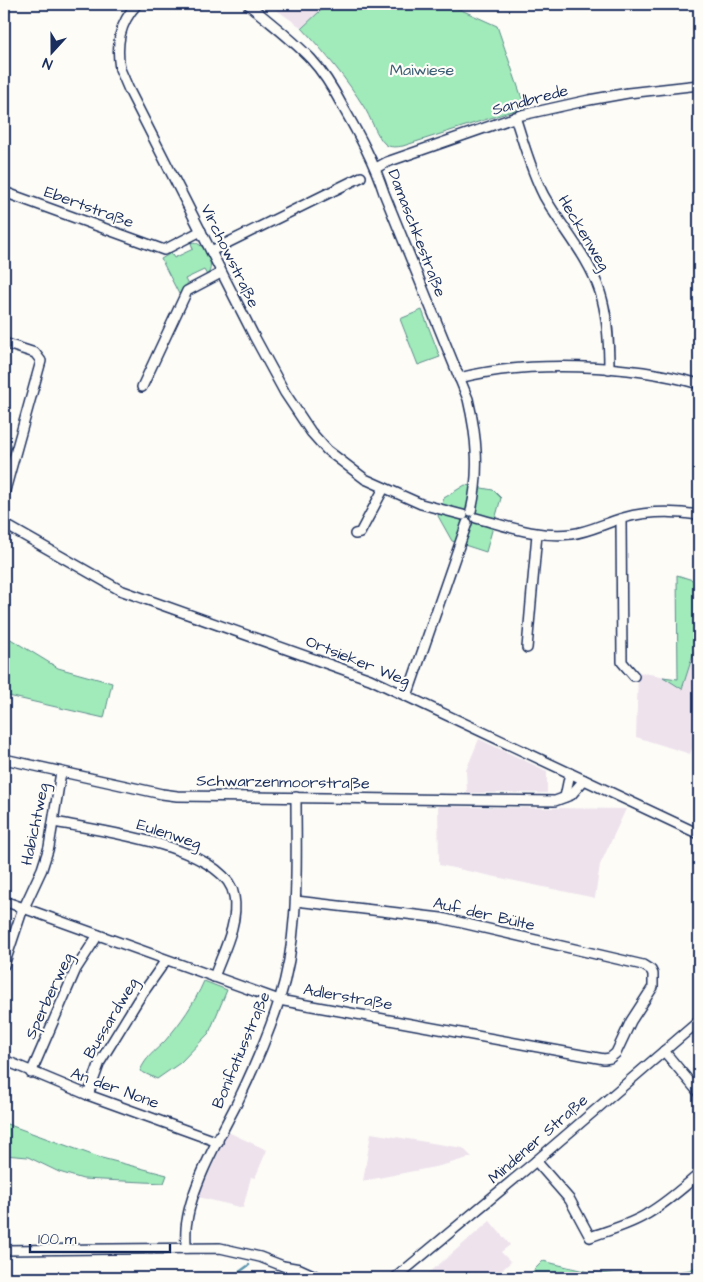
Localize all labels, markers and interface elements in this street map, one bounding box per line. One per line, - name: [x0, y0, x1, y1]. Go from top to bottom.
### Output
- north arrow: [28, 28, 78, 78]
- text: N: [40, 52, 55, 74]
- park label: Maiwiese: [390, 59, 455, 81]
- street label: Sandbrede: [490, 79, 571, 121]
- street label: Damaschkestraße: [383, 166, 452, 300]
- street label: Ebertstraße: [41, 181, 137, 234]
- street label: Heckenweg: [552, 191, 615, 276]
- street label: Virchowstraße: [195, 201, 265, 312]
- street label: Ortsieker Weg: [302, 630, 413, 693]
- street label: Schwarzenmoorstraße: [196, 769, 370, 795]
- street label: Habichtweg: [16, 781, 55, 867]
- street label: Eulenweg: [134, 813, 204, 856]
- street label: Auf der Bülte: [431, 892, 537, 936]
- street label: Sperberweg: [19, 949, 80, 1043]
- street label: Bussardweg: [78, 974, 145, 1063]
- street label: Adlerstraße: [302, 978, 395, 1016]
- street label: Bonifatiusstraße: [206, 988, 276, 1112]
- street label: An der None: [68, 1062, 163, 1114]
- street label: Mindener Straße: [483, 1089, 593, 1189]
- scale bar: [30, 1222, 170, 1254]
- text: 100 m: [38, 1229, 77, 1250]

